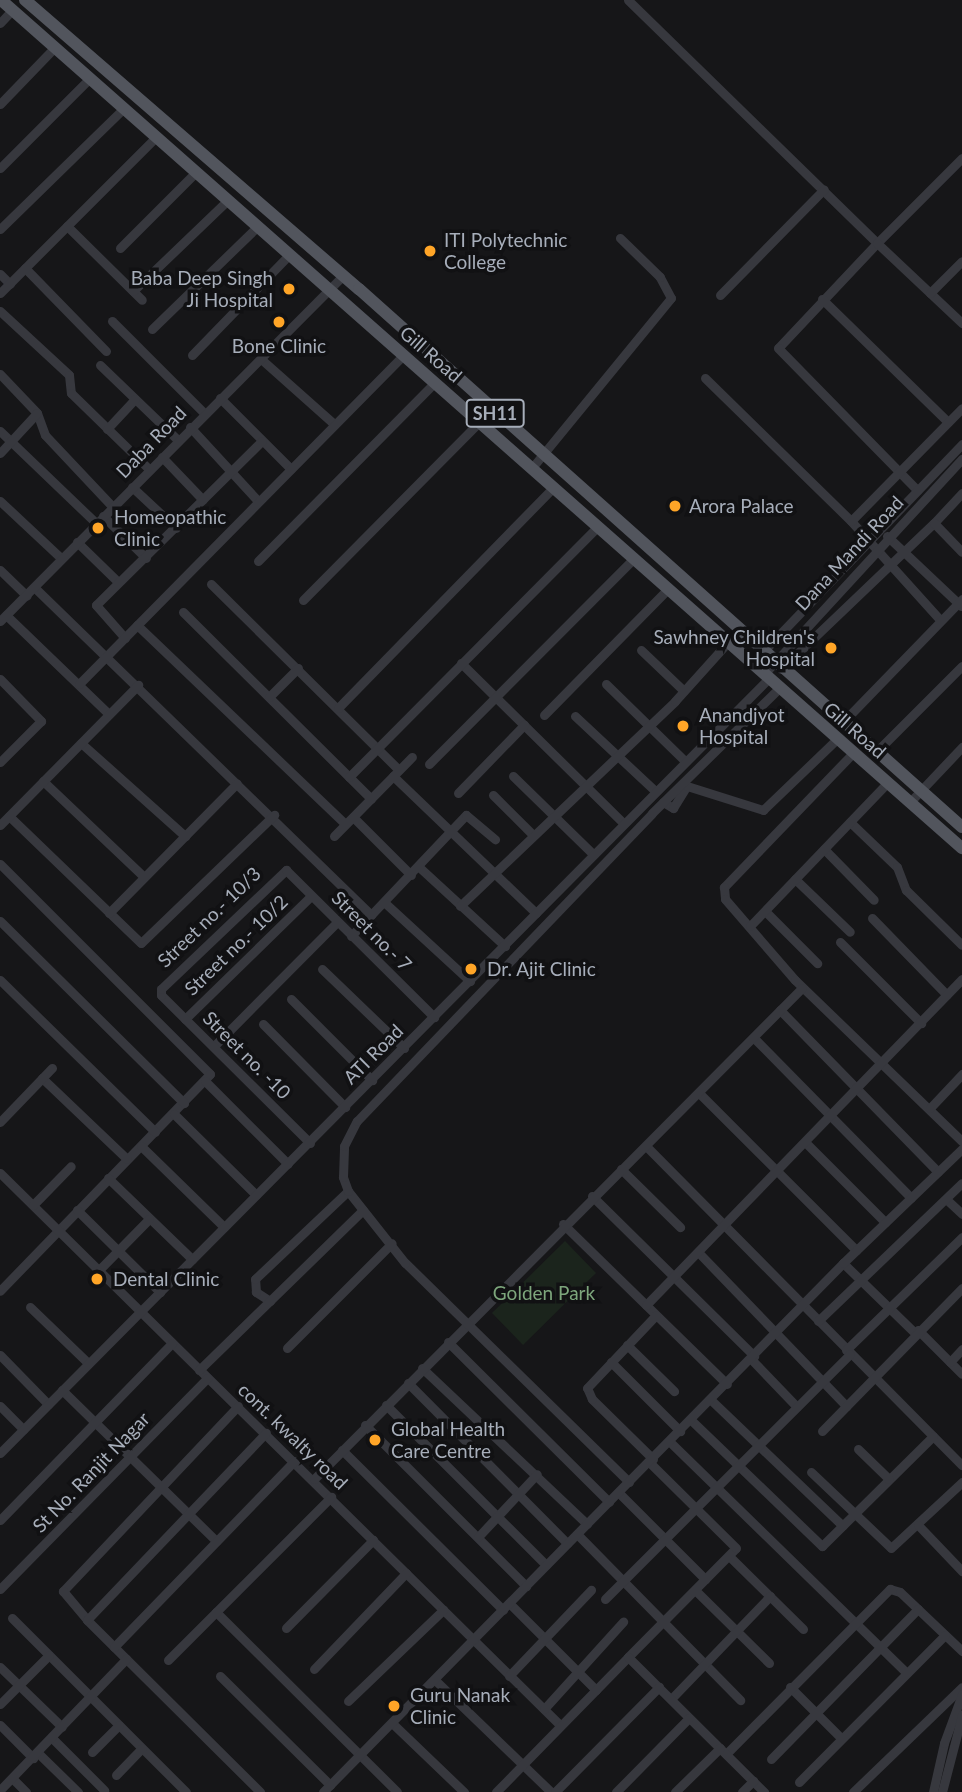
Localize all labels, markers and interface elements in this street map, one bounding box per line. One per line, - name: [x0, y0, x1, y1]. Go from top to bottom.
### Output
- place label: ITI Polytechnic College: [444, 229, 567, 273]
- marker: ITI Polytechnic College: [422, 243, 438, 259]
- place label: Baba Deep Singh Ji Hospital: [131, 267, 273, 311]
- marker: Baba Deep Singh Ji Hospital: [279, 279, 299, 299]
- marker: Bone Clinic: [269, 312, 289, 332]
- street label: Gill Road: [395, 321, 467, 387]
- place label: Bone Clinic: [232, 335, 326, 357]
- road number: SH11: [465, 398, 525, 428]
- street label: Daba Road: [111, 401, 191, 483]
- street label: Dana Mandi Road: [790, 491, 908, 615]
- place label: Arora Palace: [689, 495, 794, 517]
- marker: Arora Palace: [667, 498, 683, 514]
- place label: Homeopathic Clinic: [114, 506, 226, 550]
- marker: Homeopathic Clinic: [88, 518, 108, 538]
- place label: Sawhney Children's Hospital: [653, 626, 815, 670]
- marker: Sawhney Children's Hospital: [821, 638, 841, 658]
- street label: Gill Road: [819, 697, 891, 763]
- place label: Anandjyot Hospital: [699, 704, 785, 748]
- marker: Anandjyot Hospital: [673, 716, 693, 736]
- street label: Street no.- 10/3: [153, 862, 265, 972]
- street label: Street no.- 7: [327, 886, 417, 976]
- street label: Street no.- 10/2: [180, 890, 292, 1000]
- place label: Dr. Ajit Clinic: [487, 958, 596, 980]
- marker: Dr. Ajit Clinic: [461, 959, 481, 979]
- street label: Street no. -10: [198, 1006, 296, 1104]
- street label: ATI Road: [338, 1019, 408, 1089]
- place label: Dental Clinic: [113, 1268, 219, 1290]
- marker: Dental Clinic: [87, 1269, 107, 1289]
- park label: Golden Park: [493, 1282, 595, 1304]
- street label: cont. kwalty road: [233, 1378, 353, 1494]
- street label: St No. Ranjit Nagar: [28, 1407, 154, 1537]
- place label: Global Health Care Centre: [391, 1418, 505, 1462]
- marker: Global Health Care Centre: [365, 1430, 385, 1450]
- place label: Guru Nanak Clinic: [410, 1684, 510, 1728]
- marker: Guru Nanak Clinic: [384, 1696, 404, 1716]

